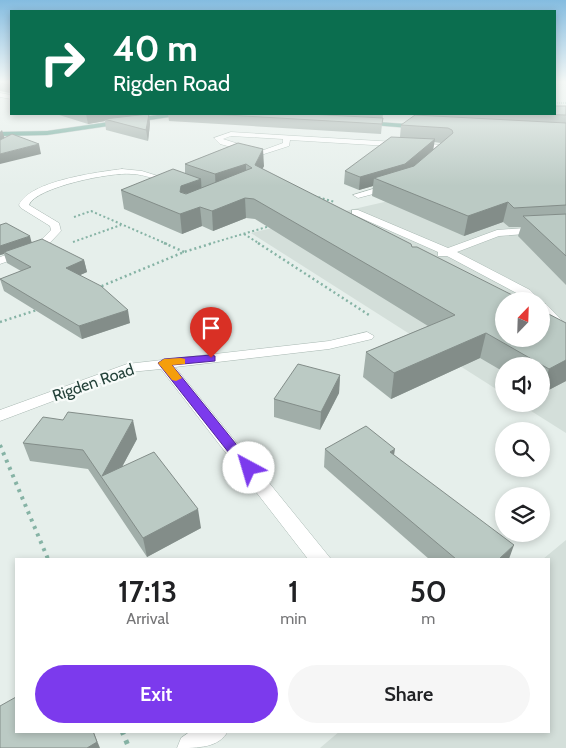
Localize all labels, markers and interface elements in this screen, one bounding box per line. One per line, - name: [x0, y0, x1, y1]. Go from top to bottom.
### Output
- text: 40 m: [113, 27, 198, 70]
- icon: right: [30, 30, 95, 95]
- text: Rigden Road: [113, 70, 230, 97]
- north arrow: [495, 292, 550, 348]
- map controls: [495, 292, 550, 542]
- pin: [190, 307, 232, 358]
- icon: arrive: [197, 314, 225, 342]
- button: sound: [495, 357, 550, 412]
- street label: Rigden Road: [50, 360, 137, 405]
- button: search: [495, 422, 550, 477]
- position arrow: [222, 441, 274, 493]
- button: layers: [495, 487, 550, 542]
- text: 17:13: [118, 573, 177, 610]
- text: 1: [288, 573, 299, 610]
- text: 50: [410, 573, 447, 610]
- text: Arrival: [126, 609, 169, 628]
- text: min: [280, 609, 307, 628]
- text: m: [421, 609, 435, 628]
- button: Exit: [35, 665, 278, 723]
- button: Share: [288, 665, 530, 723]

